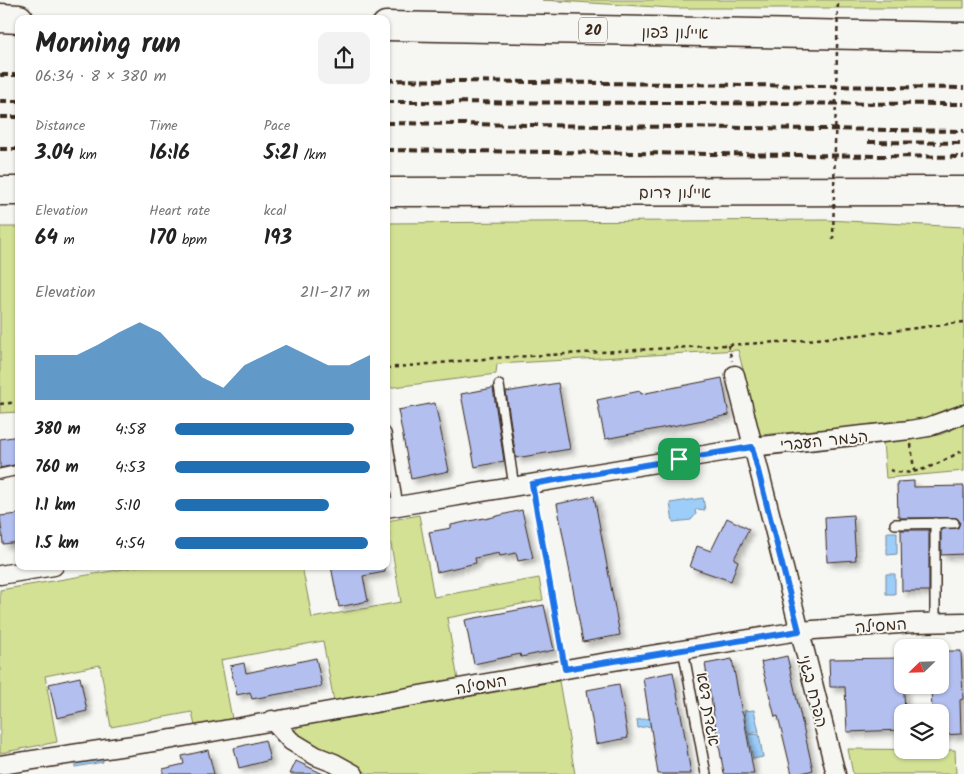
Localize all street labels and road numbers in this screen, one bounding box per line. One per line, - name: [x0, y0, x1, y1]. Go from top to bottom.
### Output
- road number: 20: [579, 18, 607, 42]
- street label: איילון צפון: [641, 20, 709, 47]
- street label: איילון דרום: [639, 181, 711, 206]
- street label: הזמר העברי: [779, 424, 869, 459]
- street label: המסילה: [854, 612, 908, 641]
- street label: הפרח בגני: [791, 653, 834, 730]
- street label: המסילה: [454, 669, 509, 702]
- street label: אגדת דשא: [689, 670, 726, 748]

